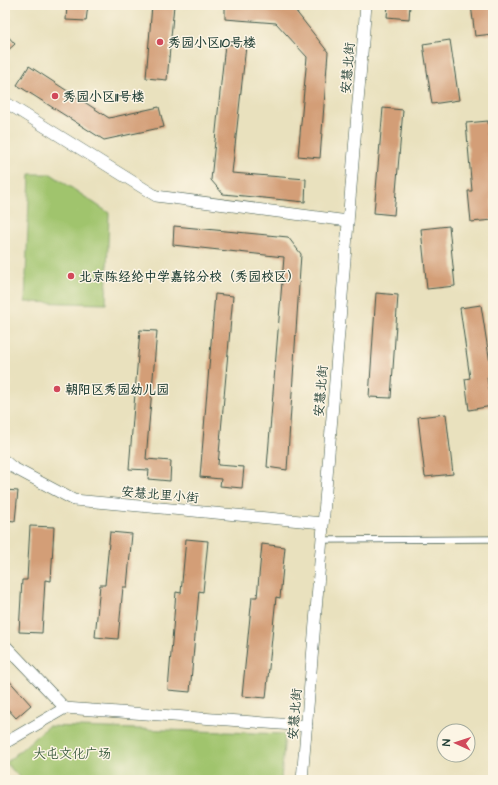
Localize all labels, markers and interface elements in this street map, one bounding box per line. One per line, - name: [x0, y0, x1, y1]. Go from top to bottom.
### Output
- place label: 秀园小区10号楼: [168, 34, 256, 52]
- marker: 秀园小区10号楼: [155, 37, 165, 47]
- street label: 安慧北街: [337, 41, 359, 95]
- place label: 秀园小区11号楼: [63, 88, 144, 106]
- marker: 秀园小区11号楼: [50, 91, 60, 101]
- place label: 北京陈经纶中学嘉铭分校（秀园校区）: [79, 268, 300, 286]
- marker: 北京陈经纶中学嘉铭分校（秀园校区）: [66, 271, 76, 281]
- street label: 安慧北街: [310, 364, 332, 418]
- place label: 朝阳区秀园幼儿园: [65, 381, 169, 399]
- marker: 朝阳区秀园幼儿园: [52, 384, 62, 394]
- street label: 安慧北里小街: [120, 483, 200, 507]
- street label: 安慧北街: [284, 687, 306, 741]
- north arrow: [436, 723, 476, 763]
- text: N: [439, 739, 454, 746]
- park label: 大屯文化广场: [33, 745, 111, 763]

